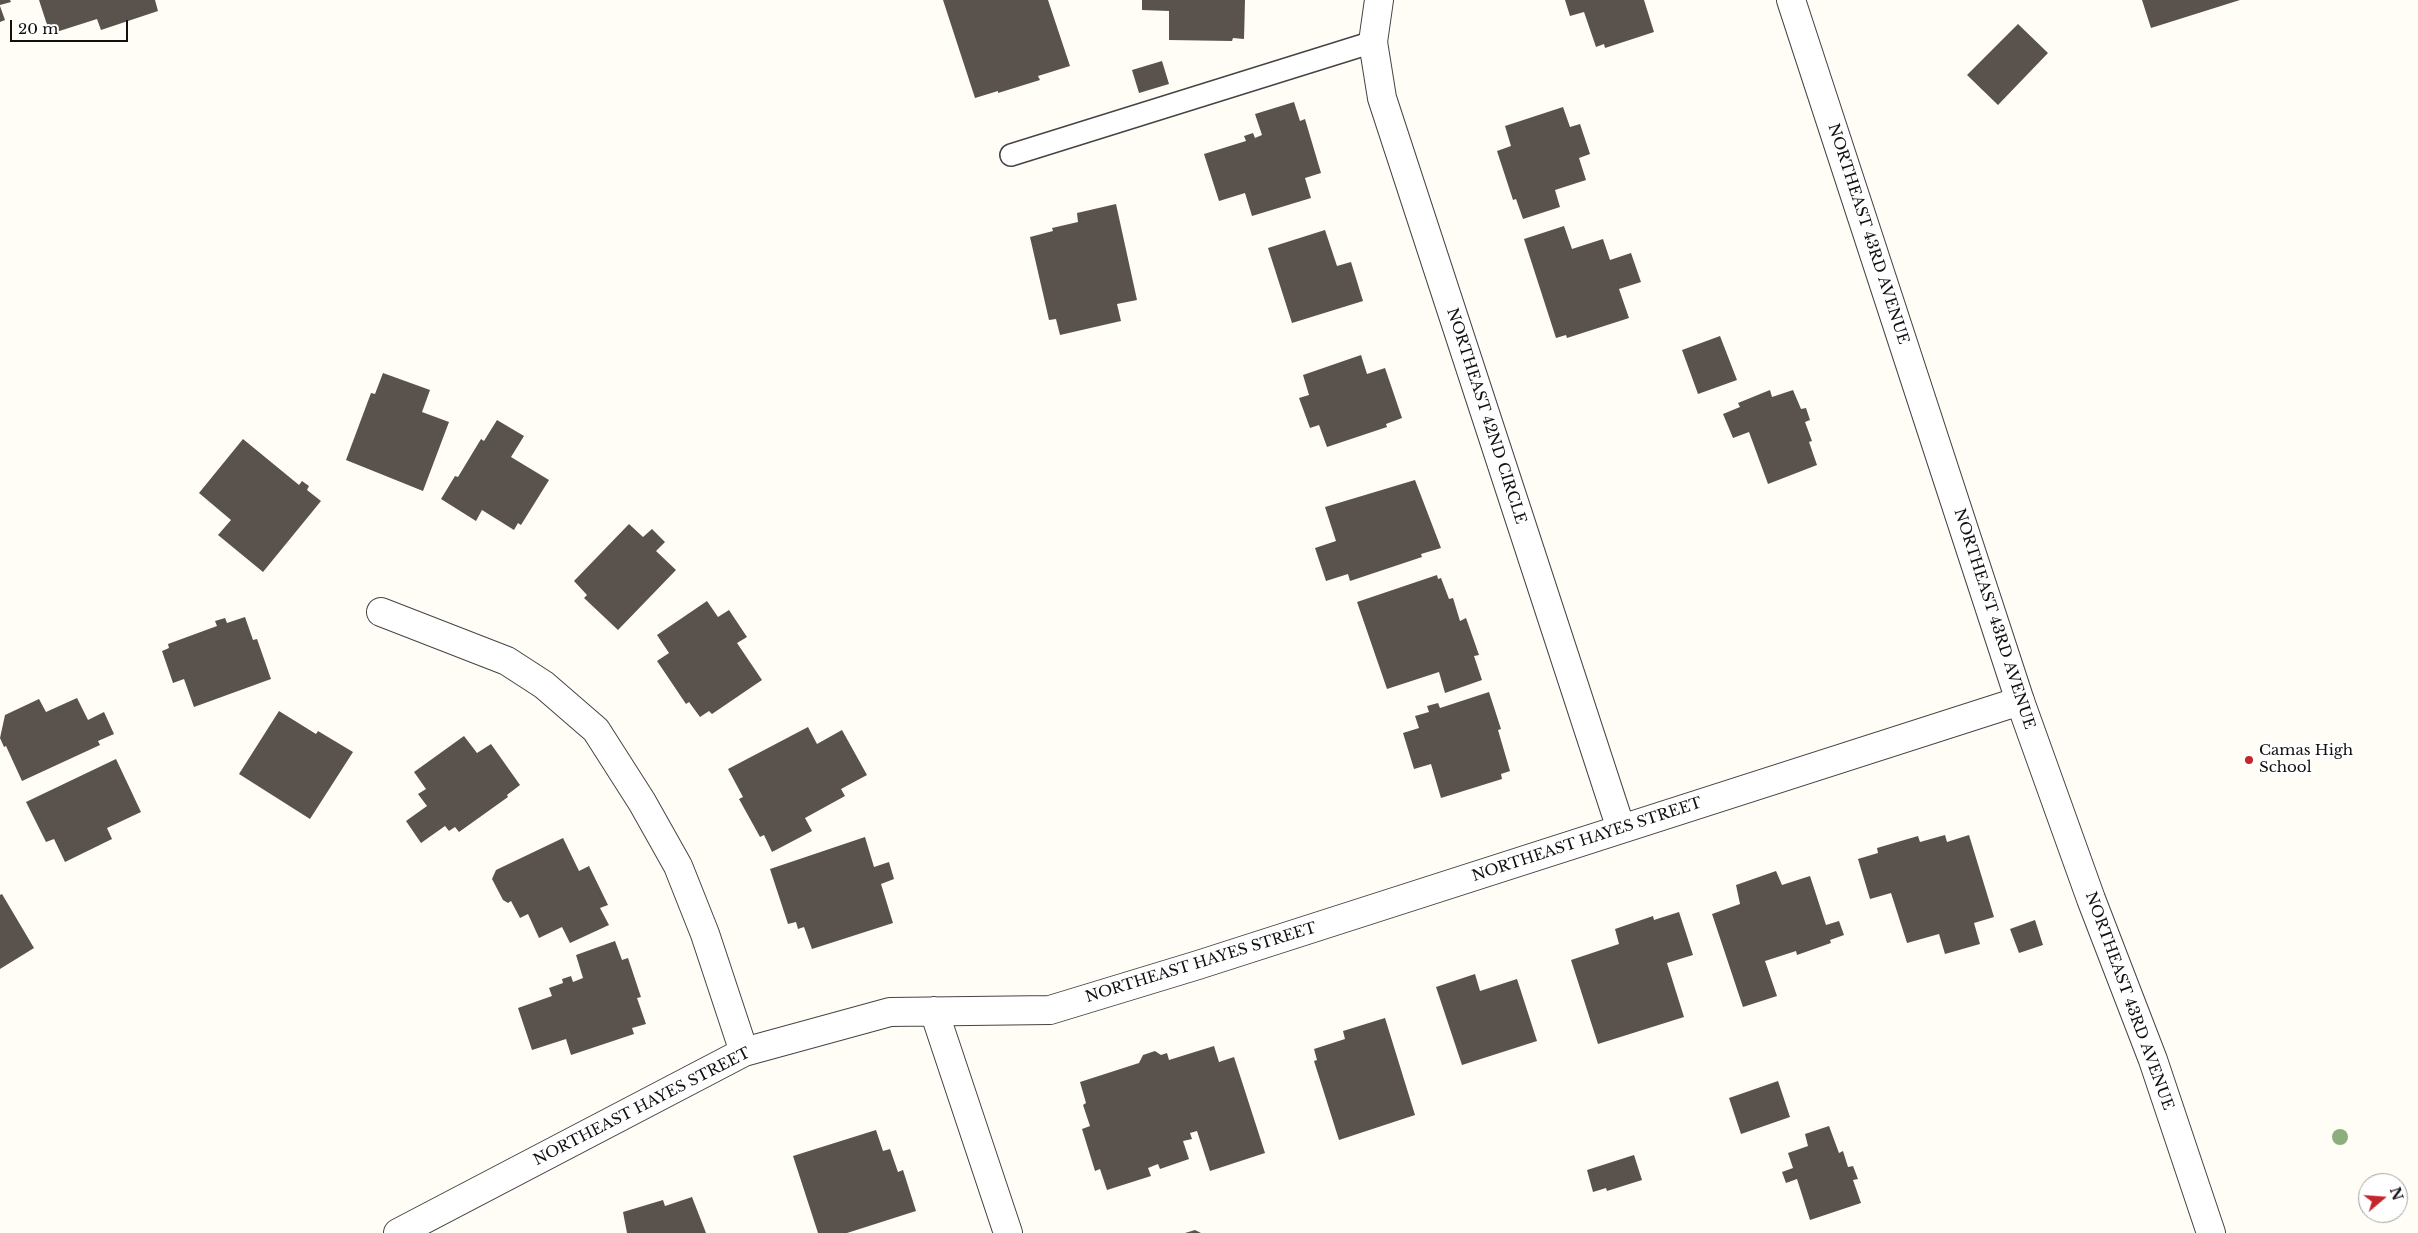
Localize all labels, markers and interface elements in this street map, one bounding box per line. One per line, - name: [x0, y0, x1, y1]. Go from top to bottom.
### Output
- scale bar: [12, 10, 130, 42]
- text: 20 m: [18, 19, 58, 38]
- street label: NORTHEAST 43RD AVENUE: [1824, 121, 1912, 347]
- street label: NORTHEAST 42ND CIRCLE: [1443, 306, 1529, 526]
- street label: NORTHEAST 43RD AVENUE: [1950, 506, 2038, 732]
- place label: Camas High School: [2259, 742, 2353, 777]
- marker: Camas High School: [2243, 754, 2255, 766]
- street label: NORTHEAST HAYES STREET: [1470, 794, 1704, 886]
- street label: NORTHEAST 43RD AVENUE: [2081, 889, 2177, 1113]
- street label: NORTHEAST HAYES STREET: [1083, 919, 1319, 1007]
- street label: NORTHEAST HAYES STREET: [531, 1044, 753, 1170]
- north arrow: [2358, 1173, 2408, 1223]
- text: N: [2386, 1185, 2407, 1203]

